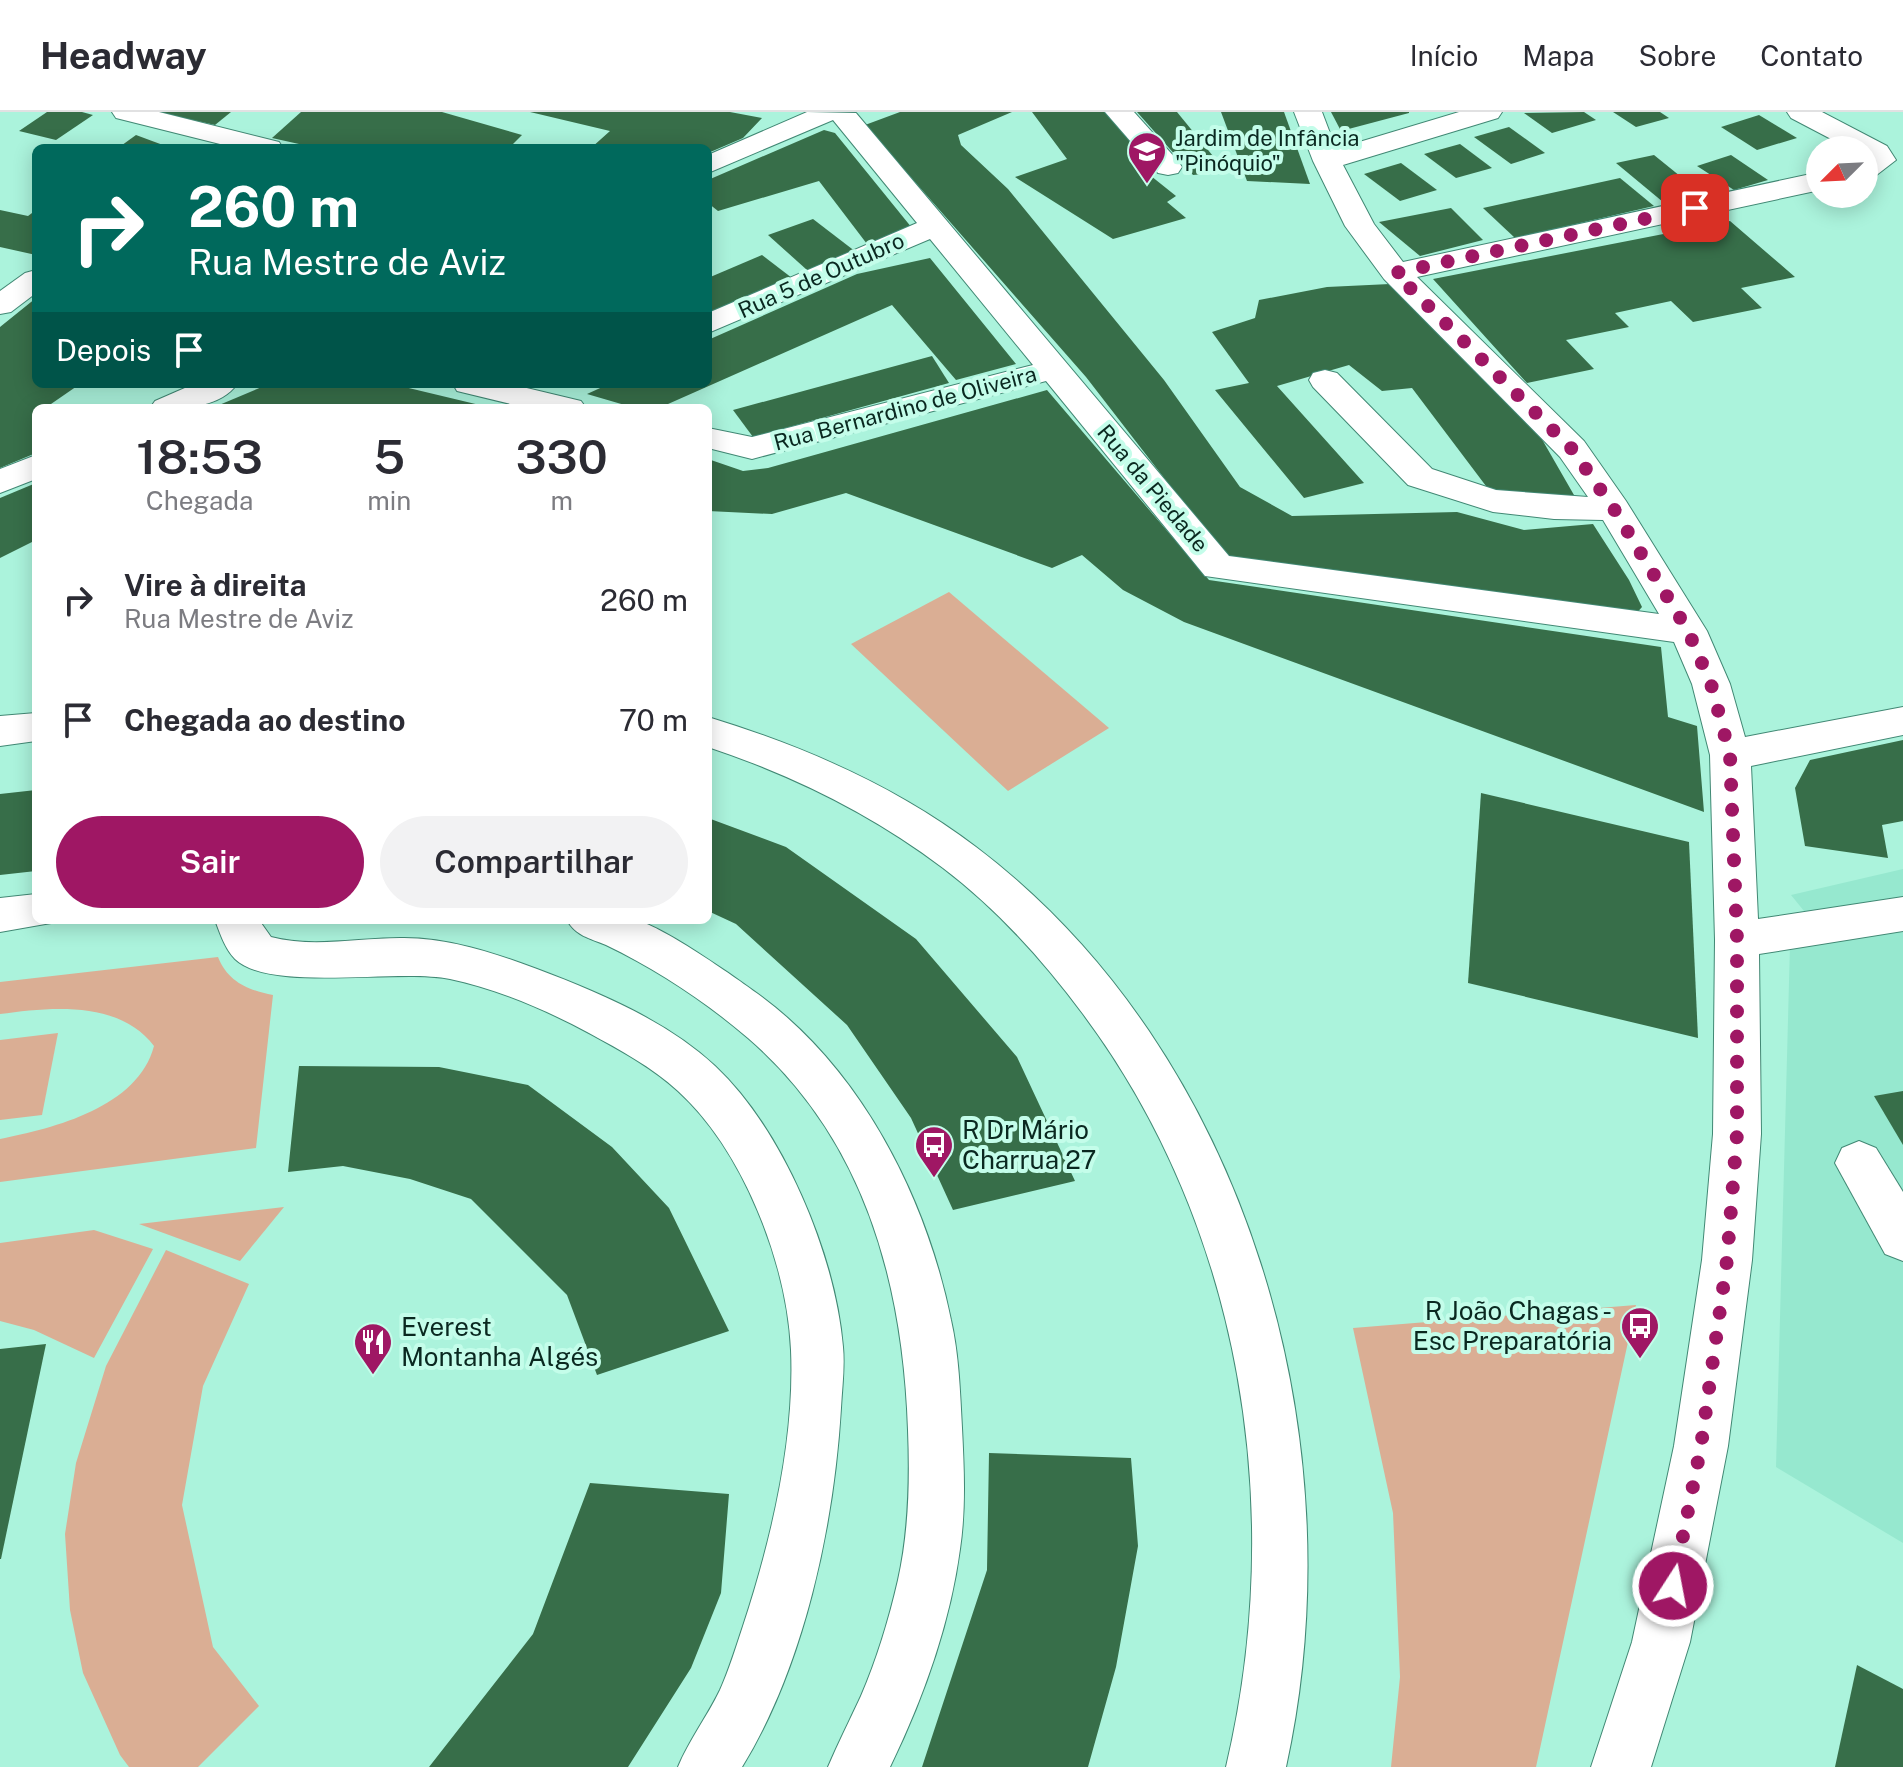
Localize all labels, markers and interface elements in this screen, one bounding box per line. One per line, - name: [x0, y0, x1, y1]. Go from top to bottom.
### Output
- text: Headway: [40, 33, 207, 78]
- text: Início: [1410, 39, 1478, 72]
- text: Mapa: [1522, 39, 1594, 72]
- text: Sobre: [1638, 39, 1716, 72]
- text: Contato: [1760, 39, 1863, 72]
- place label: Jardim de Infância "Pinóquio": [1175, 125, 1360, 176]
- school or university icon: Jardim de Infância "Pinóquio": [1126, 130, 1168, 185]
- north arrow: [1806, 136, 1878, 208]
- map controls: [1806, 136, 1878, 208]
- text: 260 m: [188, 174, 359, 240]
- pin: [1661, 174, 1729, 242]
- icon: right: [56, 176, 160, 280]
- icon: arrive: [1673, 186, 1717, 230]
- street label: Rua 5 de Outubro: [734, 227, 908, 323]
- text: Rua Mestre de Aviz: [188, 241, 506, 283]
- icon: arrive: [167, 328, 211, 372]
- text: Depois: [56, 332, 151, 368]
- street label: Rua Bernardino de Oliveira: [771, 360, 1039, 456]
- street label: Rua da Piedade: [1092, 419, 1214, 557]
- text: 18:53: [136, 428, 263, 485]
- text: 5: [373, 428, 405, 485]
- text: 330: [516, 428, 608, 485]
- text: Chegada: [146, 485, 253, 516]
- text: min: [367, 485, 411, 516]
- text: m: [550, 485, 573, 516]
- text: Vire à direita: [124, 567, 307, 603]
- icon: right: [56, 578, 100, 622]
- text: 260 m: [600, 582, 688, 618]
- text: Rua Mestre de Aviz: [124, 603, 353, 634]
- icon: arrive: [56, 698, 100, 742]
- text: Chegada ao destino: [124, 702, 405, 738]
- text: 70 m: [619, 702, 688, 738]
- button: Sair: [56, 816, 364, 908]
- button: Compartilhar: [380, 816, 688, 908]
- place label: R Dr Mário Charrua 27: [962, 1114, 1096, 1175]
- bus stop icon: R Dr Mário Charrua 27: [913, 1124, 955, 1179]
- place label: R João Chagas - Esc Preparatória: [1413, 1295, 1612, 1356]
- bus stop icon: R João Chagas - Esc Preparatória: [1619, 1305, 1661, 1360]
- place label: Everest Montanha Algés: [401, 1311, 598, 1372]
- restaurant icon: Everest Montanha Algés: [352, 1321, 394, 1376]
- position arrow: [1631, 1544, 1715, 1628]

